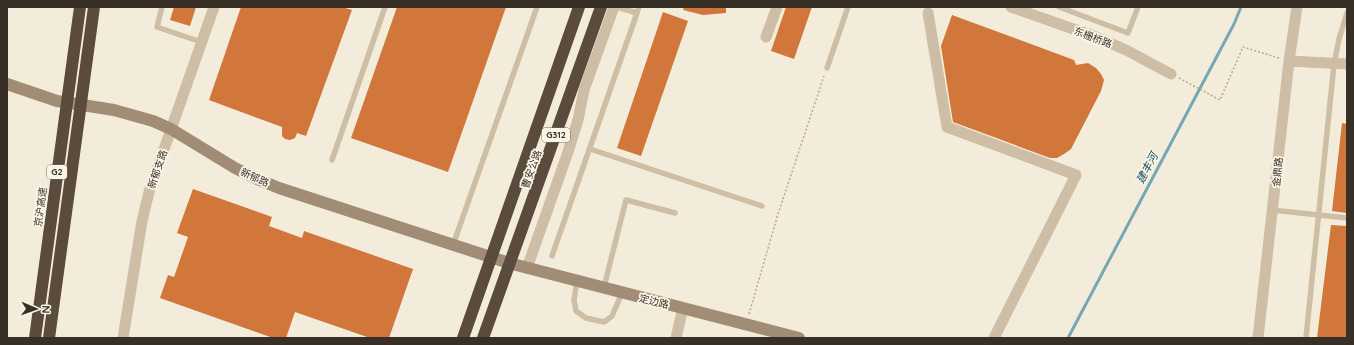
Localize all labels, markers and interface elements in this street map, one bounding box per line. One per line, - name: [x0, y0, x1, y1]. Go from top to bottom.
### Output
- street label: 东栅桥路: [1072, 24, 1114, 51]
- road number: G312: [542, 128, 570, 142]
- street label: 新郁支路: [145, 148, 170, 190]
- street label: 曹安公路: [519, 148, 544, 190]
- water label: 建丰河: [1133, 148, 1162, 186]
- street label: 金鼎路: [1269, 156, 1286, 188]
- road number: G2: [47, 165, 67, 179]
- street label: 新郁路: [238, 165, 271, 189]
- street label: 京沪高速: [31, 186, 50, 228]
- north arrow: [16, 289, 56, 329]
- street label: 定边路: [638, 292, 670, 311]
- text: N: [39, 305, 53, 314]

